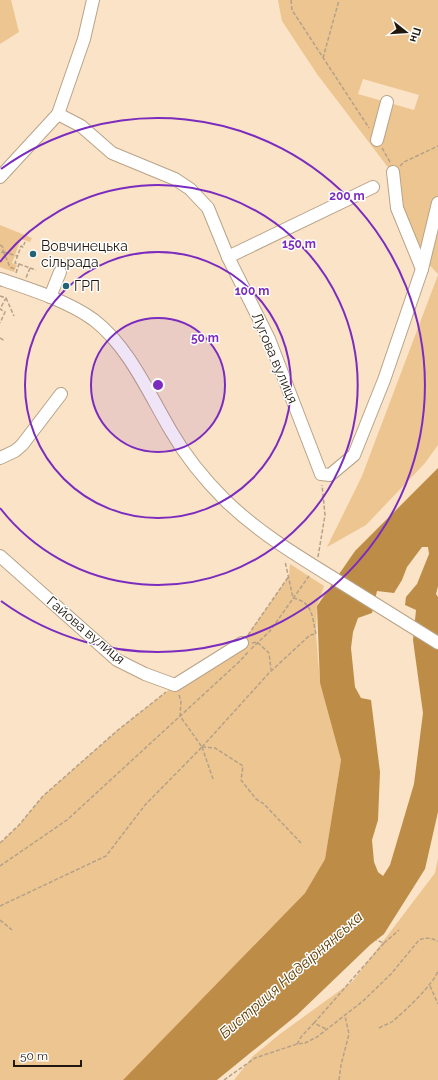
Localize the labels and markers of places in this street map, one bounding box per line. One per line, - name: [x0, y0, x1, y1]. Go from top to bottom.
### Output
- place label: Вовчинецька сільрада: [41, 238, 128, 270]
- marker: Вовчинецька сільрада: [28, 249, 38, 259]
- place label: ГРП: [74, 278, 100, 294]
- marker: ГРП: [61, 281, 71, 291]
- centre of rings: [151, 378, 165, 392]

